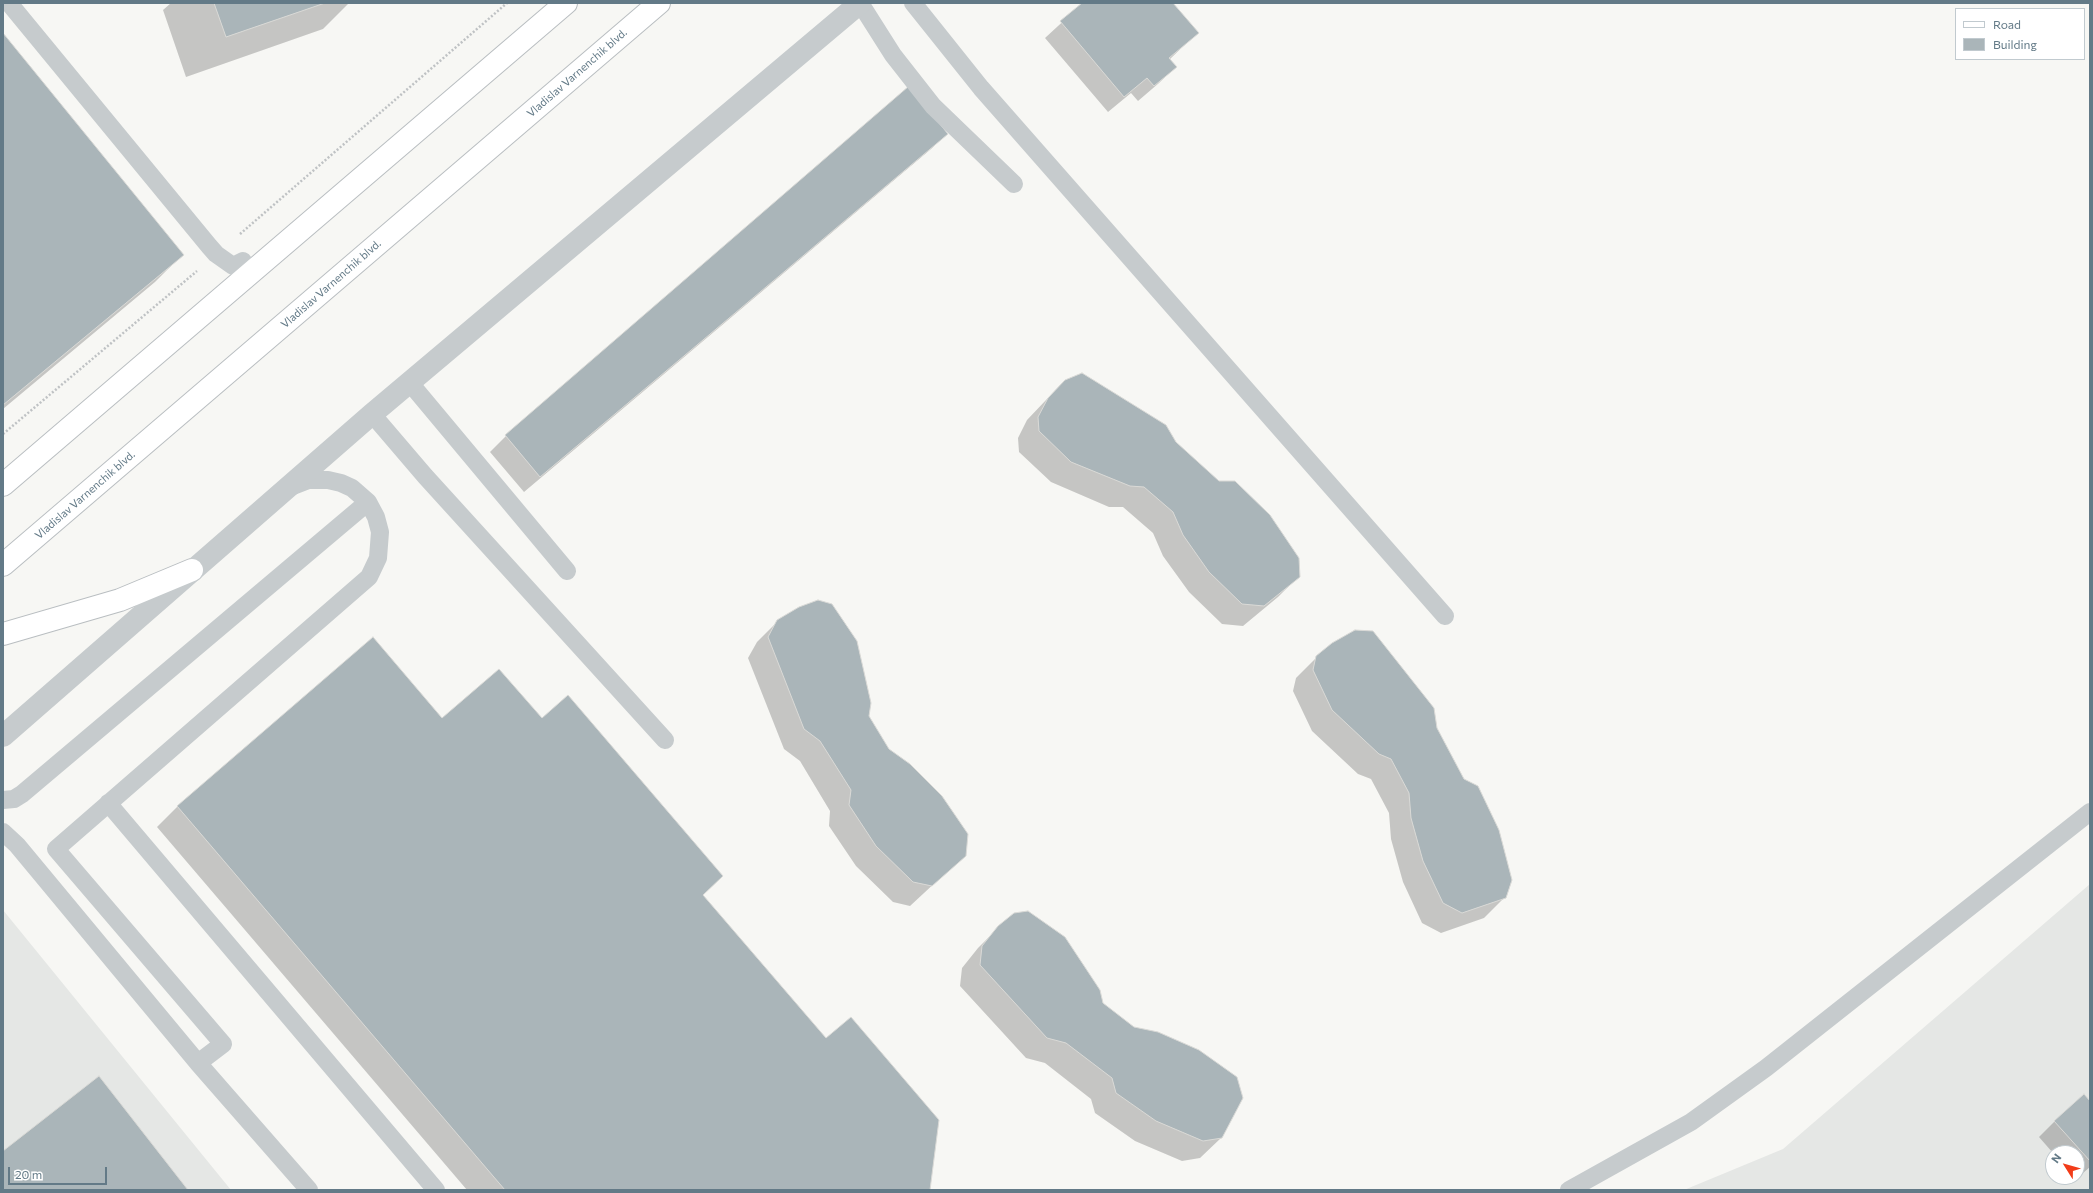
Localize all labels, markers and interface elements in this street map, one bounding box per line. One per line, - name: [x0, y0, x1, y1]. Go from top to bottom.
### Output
- legend: [1955, 8, 2085, 60]
- text: Road: [1993, 17, 2021, 31]
- street label: Vladislav Varnenchik blvd.: [524, 26, 630, 120]
- text: Building: [1993, 37, 2037, 51]
- street label: Vladislav Varnenchik blvd.: [278, 237, 384, 331]
- street label: Vladislav Varnenchik blvd.: [32, 448, 138, 542]
- north arrow: [2045, 1145, 2085, 1185]
- text: N: [2048, 1151, 2063, 1165]
- scale bar: [10, 1159, 109, 1185]
- text: 20 m: [15, 1167, 42, 1181]

